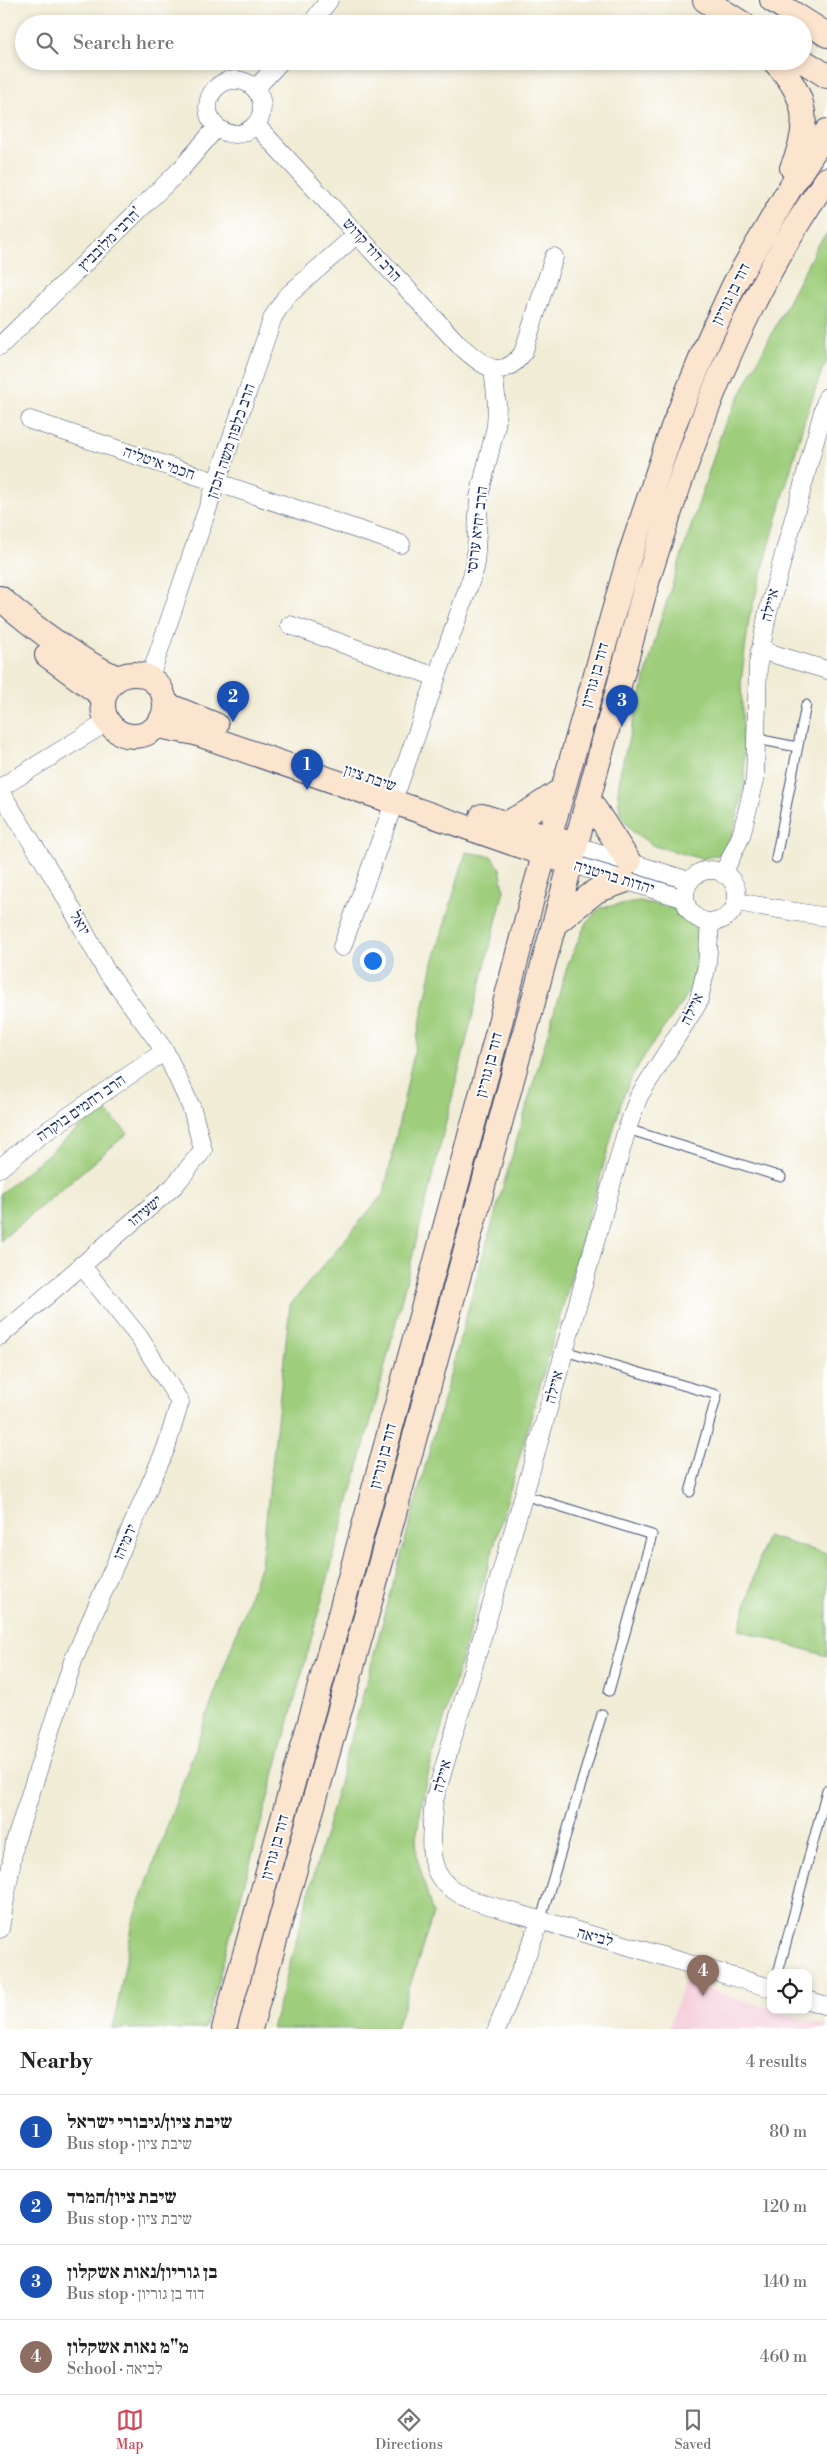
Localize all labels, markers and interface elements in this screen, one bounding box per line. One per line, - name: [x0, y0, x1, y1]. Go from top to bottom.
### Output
- search box: [15, 15, 812, 70]
- icon: search: [33, 29, 61, 57]
- text: Search here: [73, 31, 174, 55]
- street label: הרבי מלובביץ': [74, 203, 146, 275]
- street label: הרב דוד קדוש: [338, 214, 406, 286]
- street label: דוד בן גוריון: [707, 260, 755, 328]
- street label: הרב כלפון משה הכהן: [202, 381, 260, 501]
- street label: חכמי איטליה: [120, 441, 198, 485]
- street label: הרב יחיא ערוסי: [462, 485, 492, 575]
- street label: איילה: [756, 586, 784, 624]
- street label: דוד בן גוריון: [576, 640, 614, 710]
- pin: 2: [217, 681, 249, 722]
- pin: 3: [606, 685, 638, 726]
- pin: 1: [291, 749, 323, 790]
- street label: שיבת ציון: [341, 760, 399, 796]
- street label: יהדות בריטניה: [571, 855, 657, 899]
- street label: יואל: [65, 907, 95, 939]
- your location: [360, 948, 386, 974]
- street label: איילה: [676, 990, 708, 1028]
- street label: דוד בן גוריון: [471, 1030, 507, 1100]
- street label: הרב רחמים בוקרה: [32, 1070, 130, 1146]
- street label: ישעיהו: [124, 1191, 166, 1231]
- street label: איילה: [540, 1368, 568, 1406]
- street label: דוד בן גוריון: [365, 1421, 401, 1491]
- street label: ירמיהו: [108, 1521, 142, 1563]
- street label: איילה: [428, 1757, 456, 1795]
- street label: דוד בן גוריון: [256, 1812, 294, 1882]
- street label: לביאה: [575, 1923, 616, 1951]
- pin: 4: [687, 1955, 719, 1996]
- map controls: [767, 1969, 812, 2014]
- button: locate: [767, 1969, 812, 2014]
- text: Nearby: [20, 2049, 93, 2075]
- text: 4 results: [746, 2052, 807, 2072]
- text: שיבת ציון/גיבורי ישראל: [67, 2110, 232, 2134]
- text: 1: [32, 2122, 40, 2142]
- text: 80 m: [769, 2122, 807, 2142]
- text: Bus stop · שיבת ציון: [67, 2134, 192, 2154]
- text: שיבת ציון/המרד: [67, 2185, 177, 2209]
- text: 2: [31, 2197, 41, 2217]
- text: 120 m: [763, 2197, 807, 2217]
- text: Bus stop · שיבת ציון: [67, 2209, 192, 2229]
- text: בן גוריון/נאות אשקלון: [67, 2260, 217, 2284]
- text: 3: [31, 2272, 41, 2292]
- text: 140 m: [763, 2272, 807, 2292]
- text: Bus stop · דוד בן גוריון: [67, 2284, 204, 2304]
- text: מ"מ נאות אשקלון: [67, 2335, 189, 2359]
- text: 4: [31, 2347, 41, 2367]
- text: 460 m: [760, 2347, 807, 2367]
- text: School · לביאה: [67, 2359, 162, 2379]
- tab: Map: [116, 2406, 144, 2454]
- tab: Directions: [375, 2406, 443, 2454]
- tab: Saved: [674, 2406, 711, 2454]

